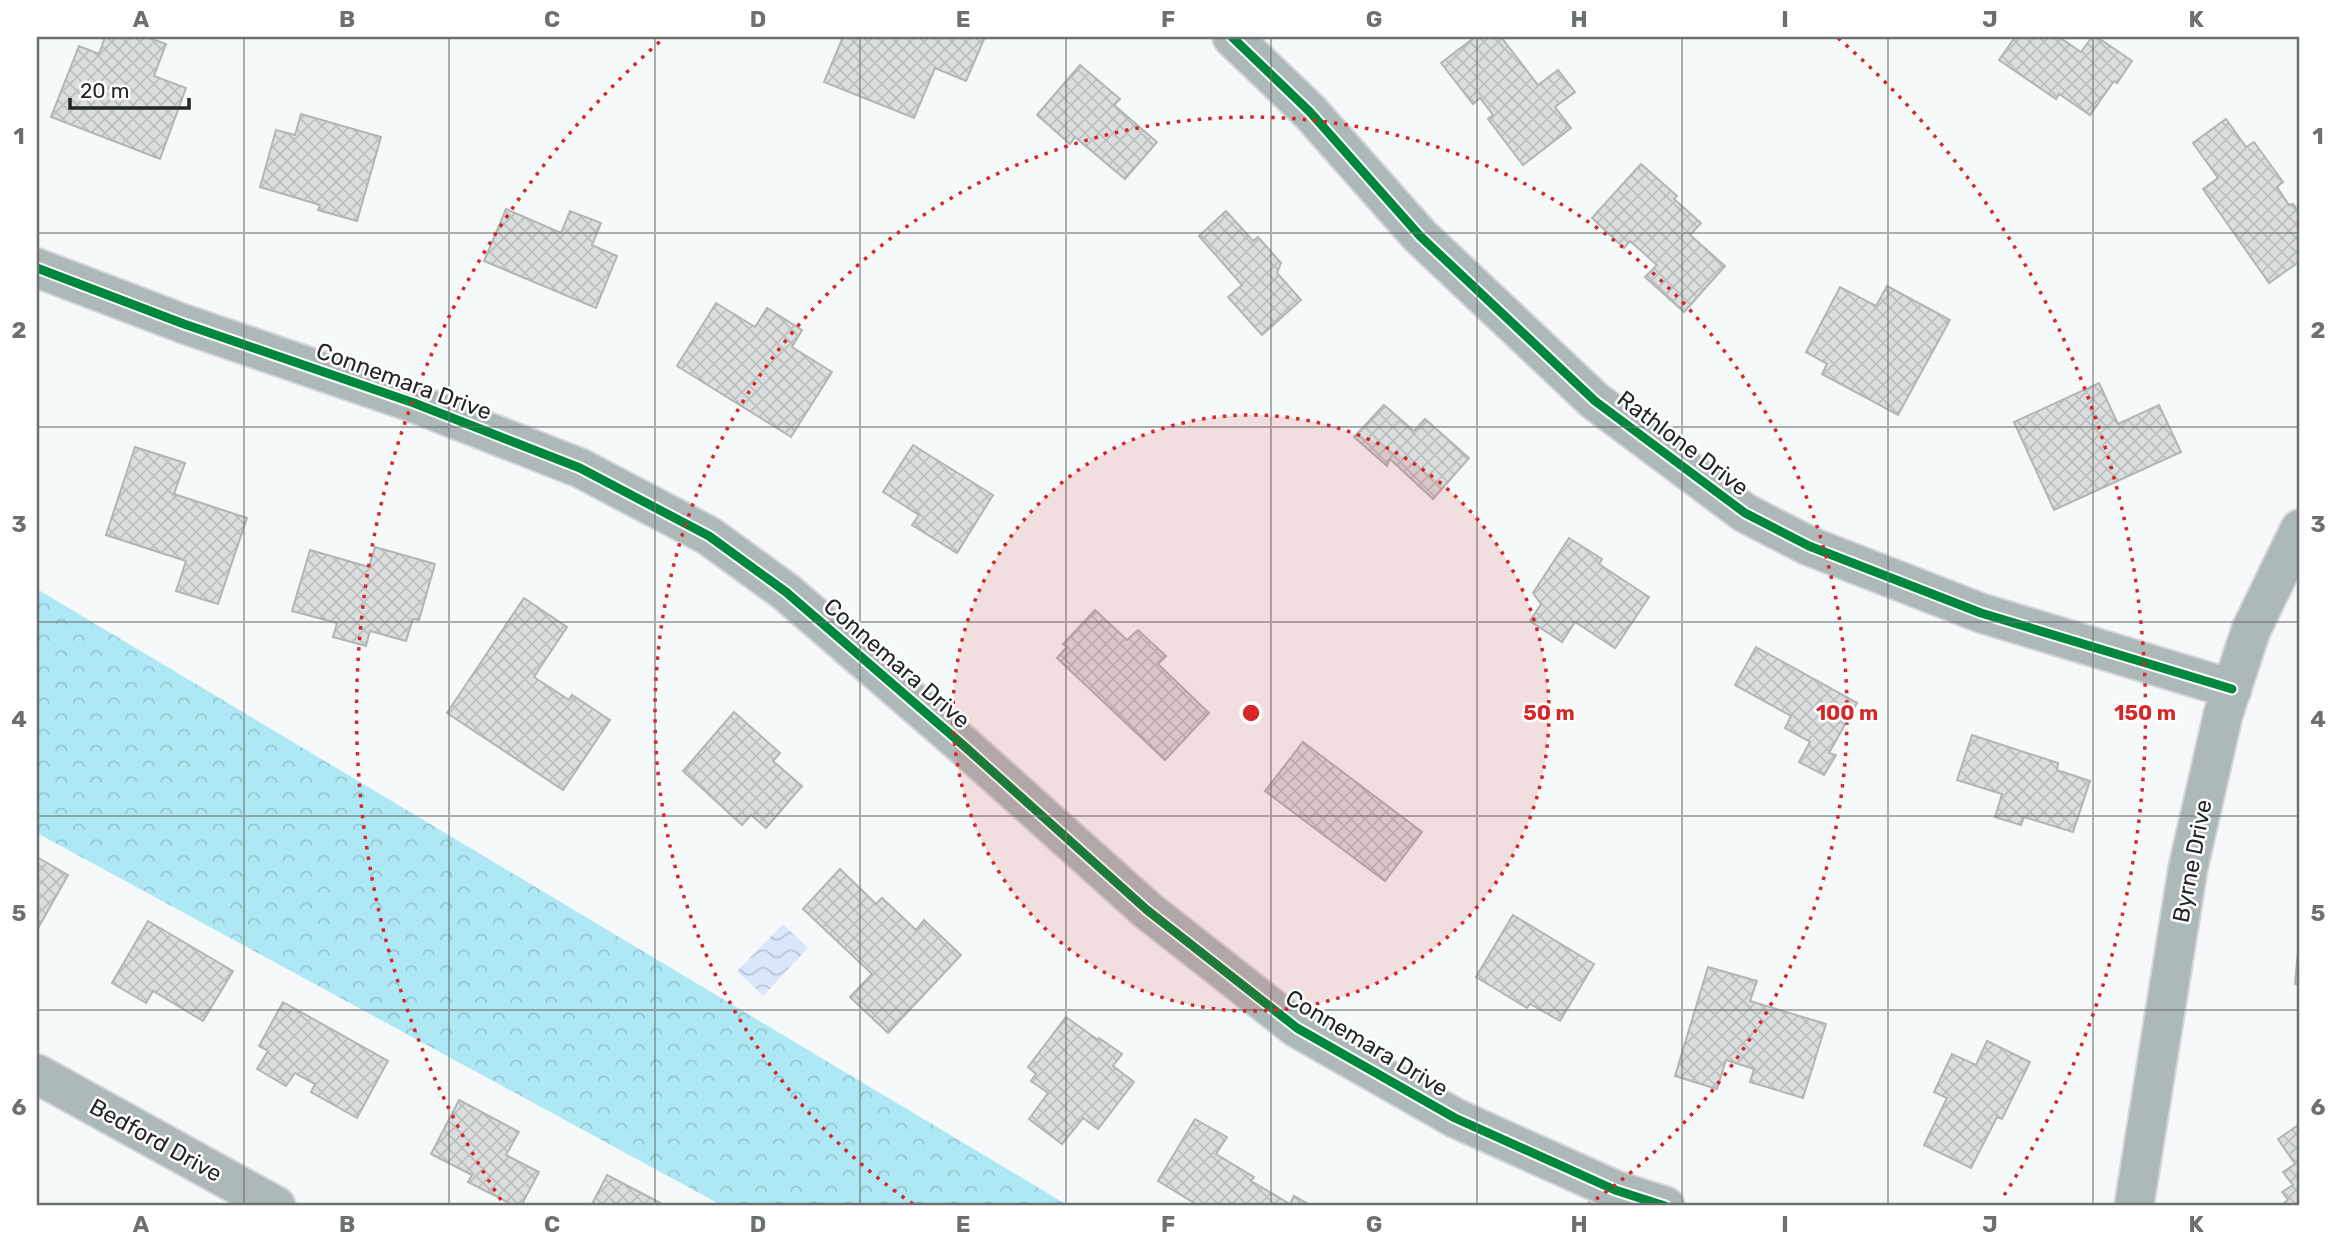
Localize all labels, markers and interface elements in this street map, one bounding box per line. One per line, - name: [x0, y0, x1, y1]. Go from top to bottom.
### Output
- text: A: [133, 5, 150, 33]
- text: B: [339, 5, 355, 33]
- text: C: [544, 5, 560, 33]
- text: D: [750, 5, 766, 33]
- text: E: [956, 5, 970, 33]
- text: F: [1161, 5, 1175, 33]
- text: G: [1366, 5, 1382, 33]
- text: H: [1570, 5, 1588, 33]
- text: I: [1781, 5, 1789, 33]
- text: J: [1982, 5, 1998, 33]
- text: K: [2188, 5, 2204, 33]
- scale bar: [70, 66, 189, 110]
- text: 20 m: [80, 78, 129, 103]
- text: 1: [13, 122, 25, 150]
- text: 1: [2312, 122, 2324, 150]
- text: 2: [12, 316, 26, 344]
- text: 2: [2311, 316, 2325, 344]
- street label: Connemara Drive: [312, 336, 496, 426]
- street label: Rathlone Drive: [1612, 385, 1754, 501]
- text: 3: [11, 510, 27, 538]
- text: 3: [2310, 510, 2326, 538]
- street label: Connemara Drive: [818, 592, 976, 734]
- text: 50 m: [1523, 700, 1575, 725]
- text: 100 m: [1816, 700, 1878, 725]
- text: 150 m: [2114, 700, 2176, 725]
- centre of rings: [1239, 701, 1263, 725]
- text: 4: [11, 705, 27, 733]
- text: 4: [2310, 705, 2326, 733]
- street label: Byrne Drive: [2166, 797, 2218, 925]
- text: 5: [12, 899, 27, 927]
- text: 5: [2311, 899, 2326, 927]
- street label: Connemara Drive: [1281, 983, 1453, 1103]
- street label: Bedford Drive: [85, 1092, 227, 1188]
- text: 6: [12, 1093, 27, 1121]
- text: 6: [2311, 1093, 2326, 1121]
- text: A: [133, 1210, 150, 1238]
- text: B: [339, 1210, 355, 1238]
- text: C: [544, 1210, 560, 1238]
- text: D: [750, 1210, 766, 1238]
- text: E: [956, 1210, 970, 1238]
- text: F: [1161, 1210, 1175, 1238]
- text: G: [1366, 1210, 1382, 1238]
- text: H: [1570, 1210, 1588, 1238]
- text: I: [1781, 1210, 1789, 1238]
- text: J: [1982, 1210, 1998, 1238]
- text: K: [2188, 1210, 2204, 1238]

